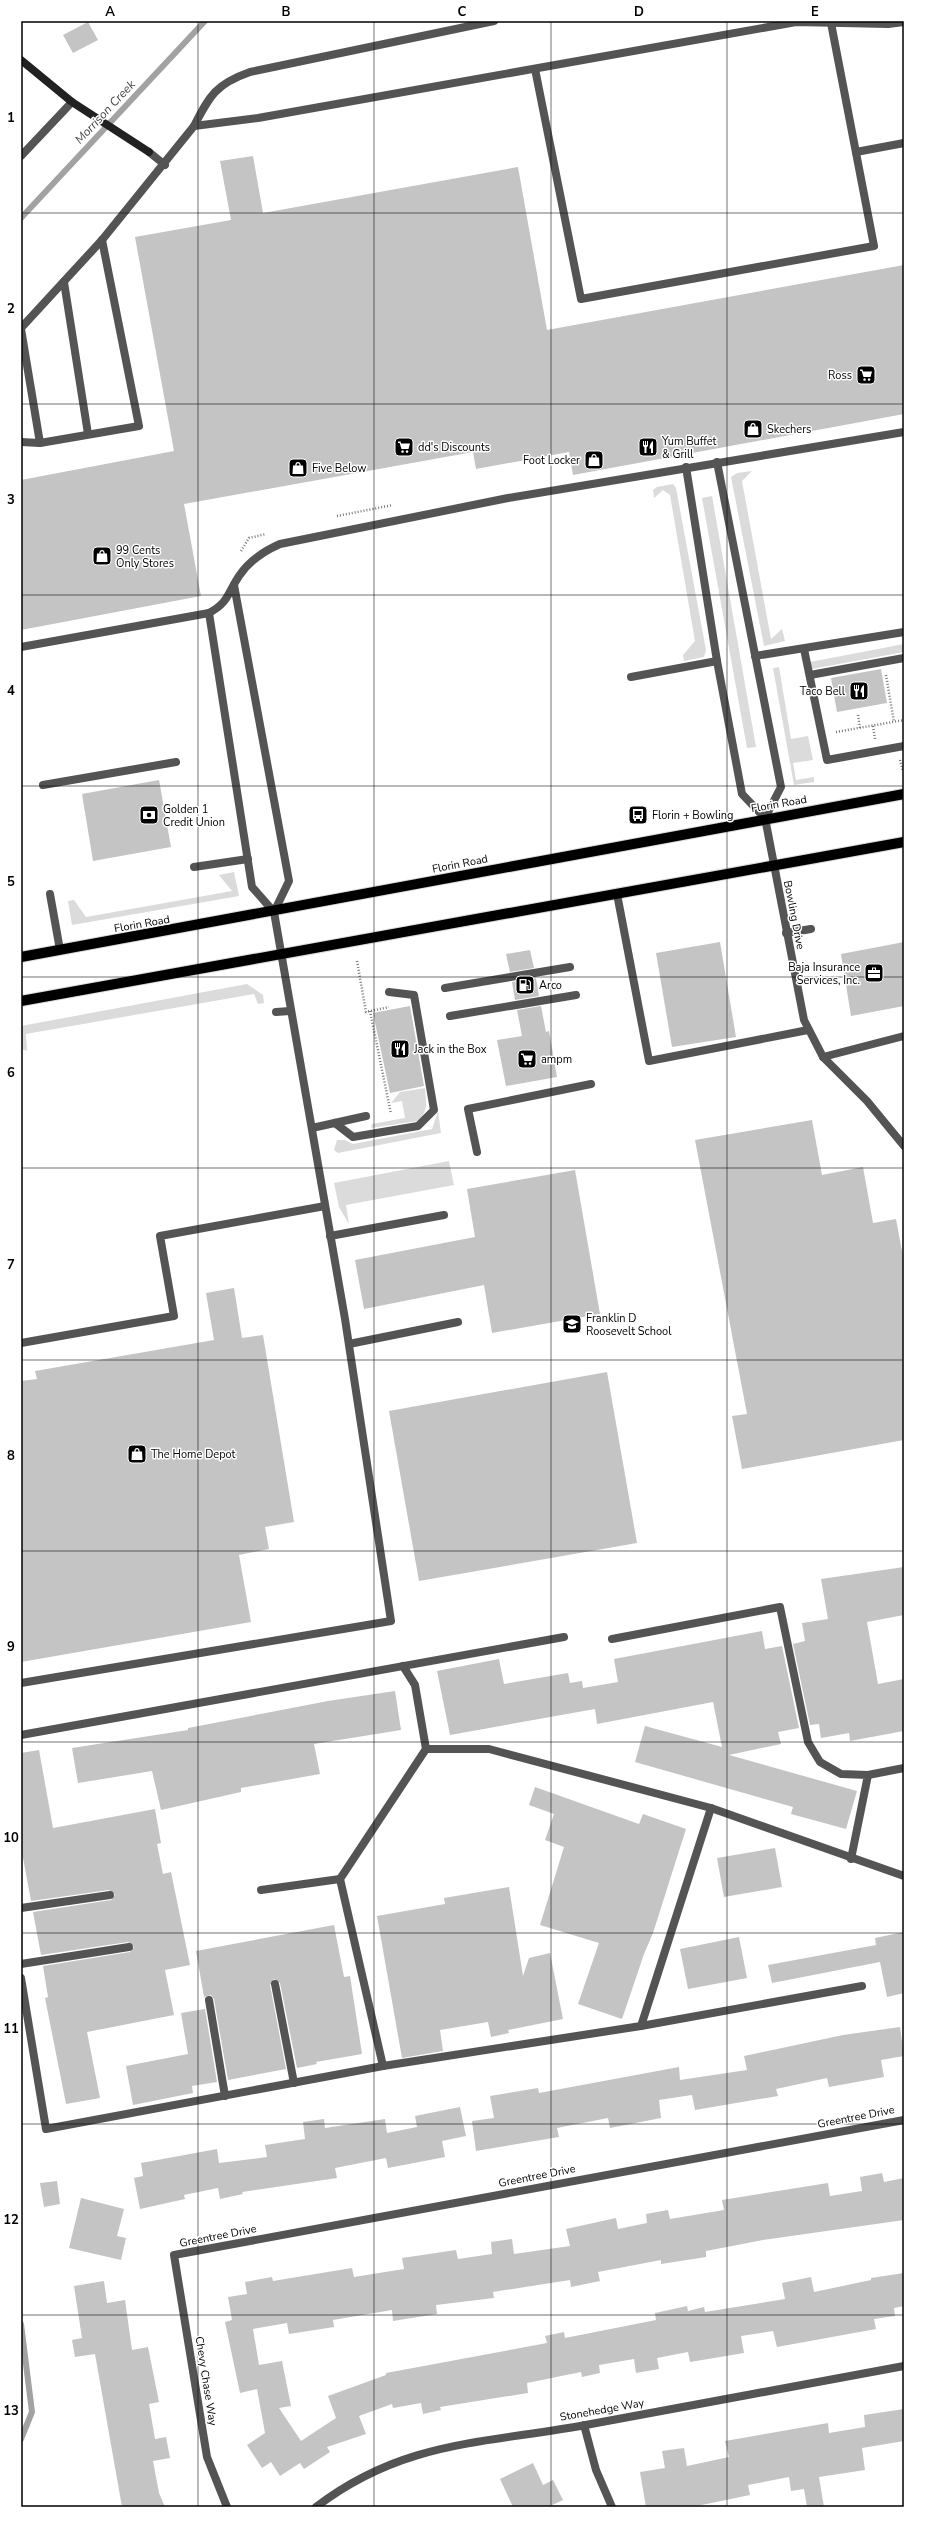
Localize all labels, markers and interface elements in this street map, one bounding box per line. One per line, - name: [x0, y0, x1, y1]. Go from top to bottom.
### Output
- text: A: [105, 3, 115, 21]
- text: B: [282, 3, 291, 21]
- text: C: [458, 3, 467, 21]
- text: D: [634, 3, 644, 21]
- text: E: [811, 3, 819, 21]
- water label: Morrison Creek: [71, 76, 139, 147]
- text: 1: [7, 109, 15, 127]
- text: 2: [7, 300, 15, 318]
- supermarket icon: Ross: [855, 364, 877, 386]
- place label: Ross: [828, 368, 852, 383]
- shop icon: Skechers: [742, 418, 764, 440]
- place label: Skechers: [767, 422, 811, 437]
- place label: Yum Buffet & Grill: [661, 434, 717, 462]
- supermarket icon: dd's Discounts: [393, 436, 415, 458]
- restaurant icon: Yum Buffet & Grill: [637, 436, 659, 458]
- place label: dd's Discounts: [418, 440, 490, 455]
- shop icon: Foot Locker: [583, 449, 605, 471]
- place label: Foot Locker: [523, 453, 580, 468]
- shop icon: Five Below: [287, 457, 309, 479]
- place label: Five Below: [312, 461, 367, 476]
- text: 3: [7, 491, 15, 509]
- place label: 99 Cents Only Stores: [116, 543, 174, 571]
- shop icon: 99 Cents Only Stores: [91, 545, 113, 567]
- restaurant icon: Taco Bell: [848, 680, 870, 702]
- text: 4: [7, 682, 15, 700]
- place label: Taco Bell: [800, 684, 846, 699]
- street label: Florin Road: [750, 792, 808, 816]
- place label: Golden 1 Credit Union: [163, 802, 225, 830]
- bank icon: Golden 1 Credit Union: [138, 804, 160, 826]
- bus stop icon: Florin + Bowling: [627, 804, 649, 826]
- place label: Florin + Bowling: [652, 808, 734, 823]
- street label: Florin Road: [431, 851, 489, 877]
- text: 5: [7, 873, 15, 891]
- street label: Bowling Drive: [780, 879, 808, 951]
- street label: Florin Road: [113, 912, 171, 936]
- place label: Baja Insurance Services, Inc.: [788, 960, 860, 988]
- office icon: Baja Insurance Services, Inc.: [863, 962, 885, 984]
- fuel station icon: Arco: [514, 974, 536, 996]
- place label: Arco: [539, 978, 562, 993]
- restaurant icon: Jack in the Box: [389, 1038, 411, 1060]
- place label: Jack in the Box: [413, 1042, 487, 1057]
- supermarket icon: ampm: [516, 1048, 538, 1070]
- place label: ampm: [541, 1052, 572, 1067]
- text: 6: [7, 1064, 15, 1082]
- text: 7: [7, 1256, 15, 1274]
- place label: Franklin D Roosevelt School: [586, 1311, 672, 1339]
- school or university icon: Franklin D Roosevelt School: [561, 1313, 583, 1335]
- shop icon: The Home Depot: [126, 1443, 148, 1465]
- text: 8: [7, 1447, 15, 1465]
- place label: The Home Depot: [151, 1447, 236, 1462]
- text: 9: [7, 1638, 15, 1656]
- text: 10: [3, 1829, 19, 1847]
- text: 11: [3, 2020, 19, 2038]
- street label: Greentree Drive: [816, 2102, 896, 2132]
- street label: Greentree Drive: [497, 2161, 577, 2191]
- text: 12: [3, 2211, 19, 2229]
- street label: Greentree Drive: [178, 2221, 258, 2251]
- street label: Chevy Chase Way: [192, 2335, 221, 2427]
- street label: Stonehedge Way: [559, 2395, 646, 2425]
- text: 13: [3, 2402, 19, 2420]

